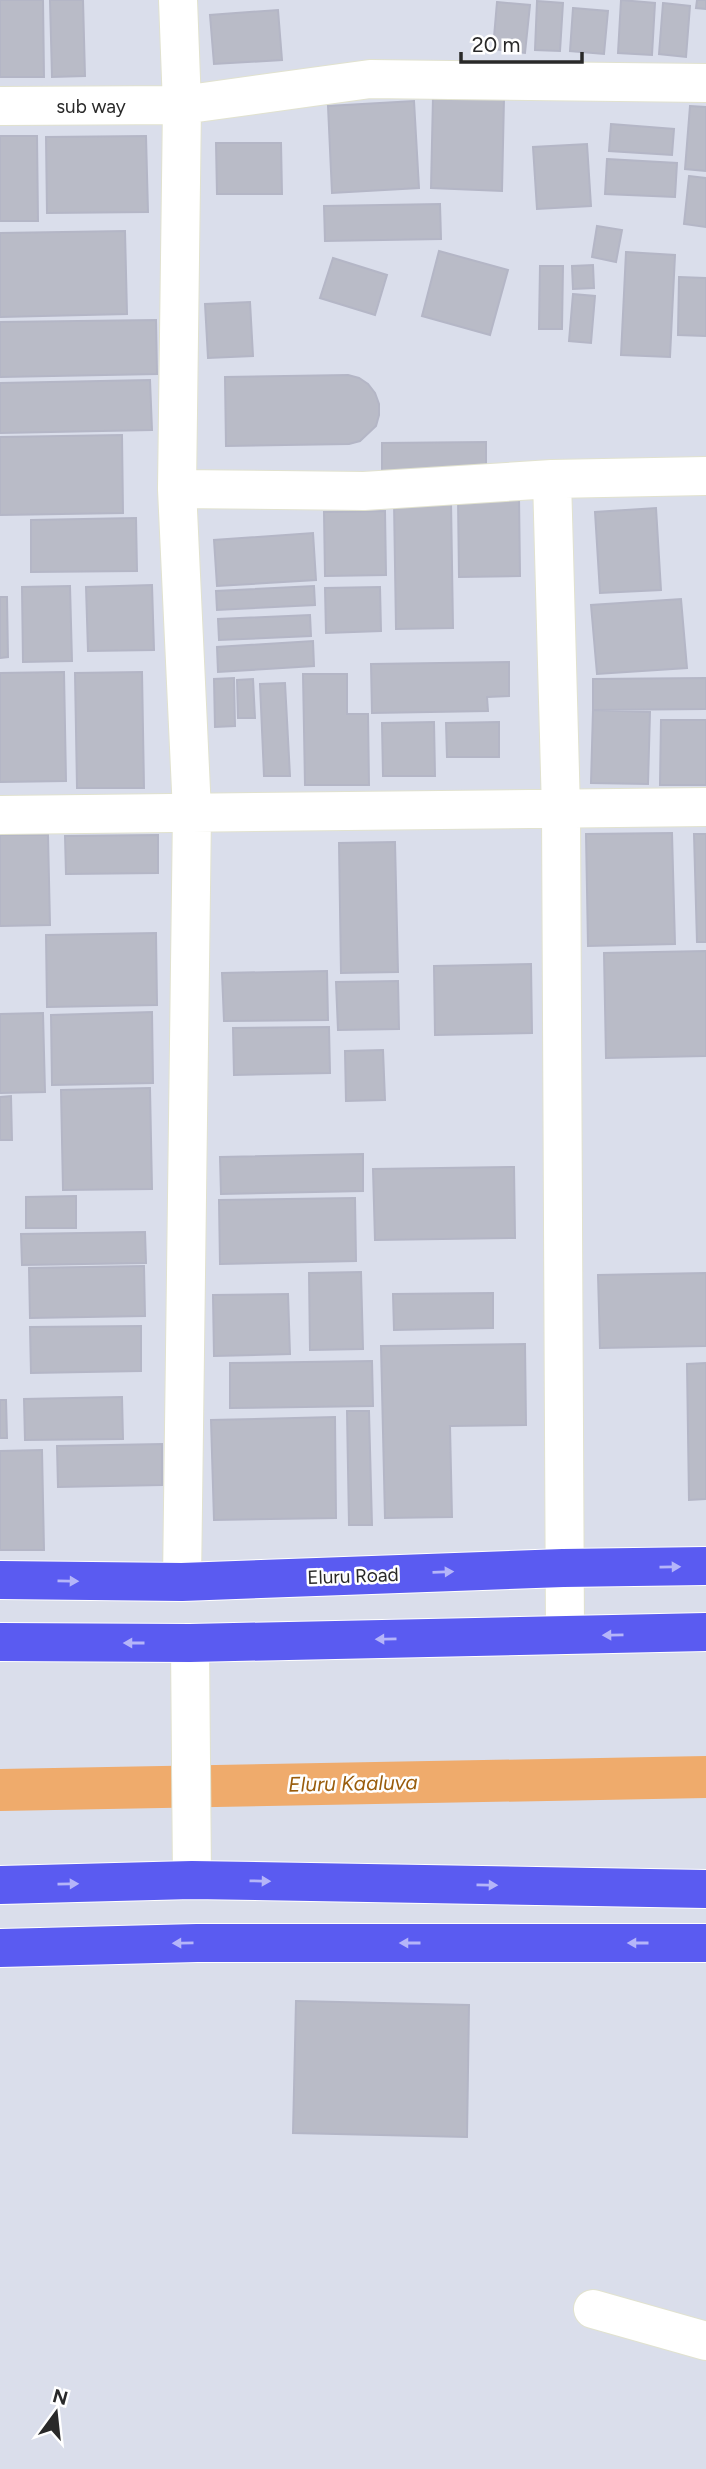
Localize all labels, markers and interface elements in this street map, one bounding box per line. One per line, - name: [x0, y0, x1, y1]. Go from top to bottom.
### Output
- scale bar: [461, 21, 582, 65]
- text: 20 m: [472, 32, 520, 57]
- street label: sub way: [56, 95, 126, 118]
- one-way arrow: [659, 1561, 681, 1573]
- street label: Eluru Road: [307, 1563, 399, 1589]
- one-way arrow: [432, 1567, 454, 1578]
- one-way arrow: [57, 1575, 79, 1586]
- one-way arrow: [602, 1629, 624, 1640]
- one-way arrow: [375, 1634, 397, 1645]
- one-way arrow: [123, 1637, 145, 1649]
- water label: Eluru Kaaluva: [288, 1769, 418, 1797]
- one-way arrow: [249, 1876, 271, 1887]
- one-way arrow: [57, 1878, 79, 1889]
- one-way arrow: [476, 1879, 498, 1891]
- one-way arrow: [399, 1937, 421, 1949]
- one-way arrow: [627, 1937, 649, 1949]
- one-way arrow: [172, 1938, 194, 1949]
- north arrow: [21, 2378, 91, 2448]
- text: N: [50, 2384, 70, 2410]

